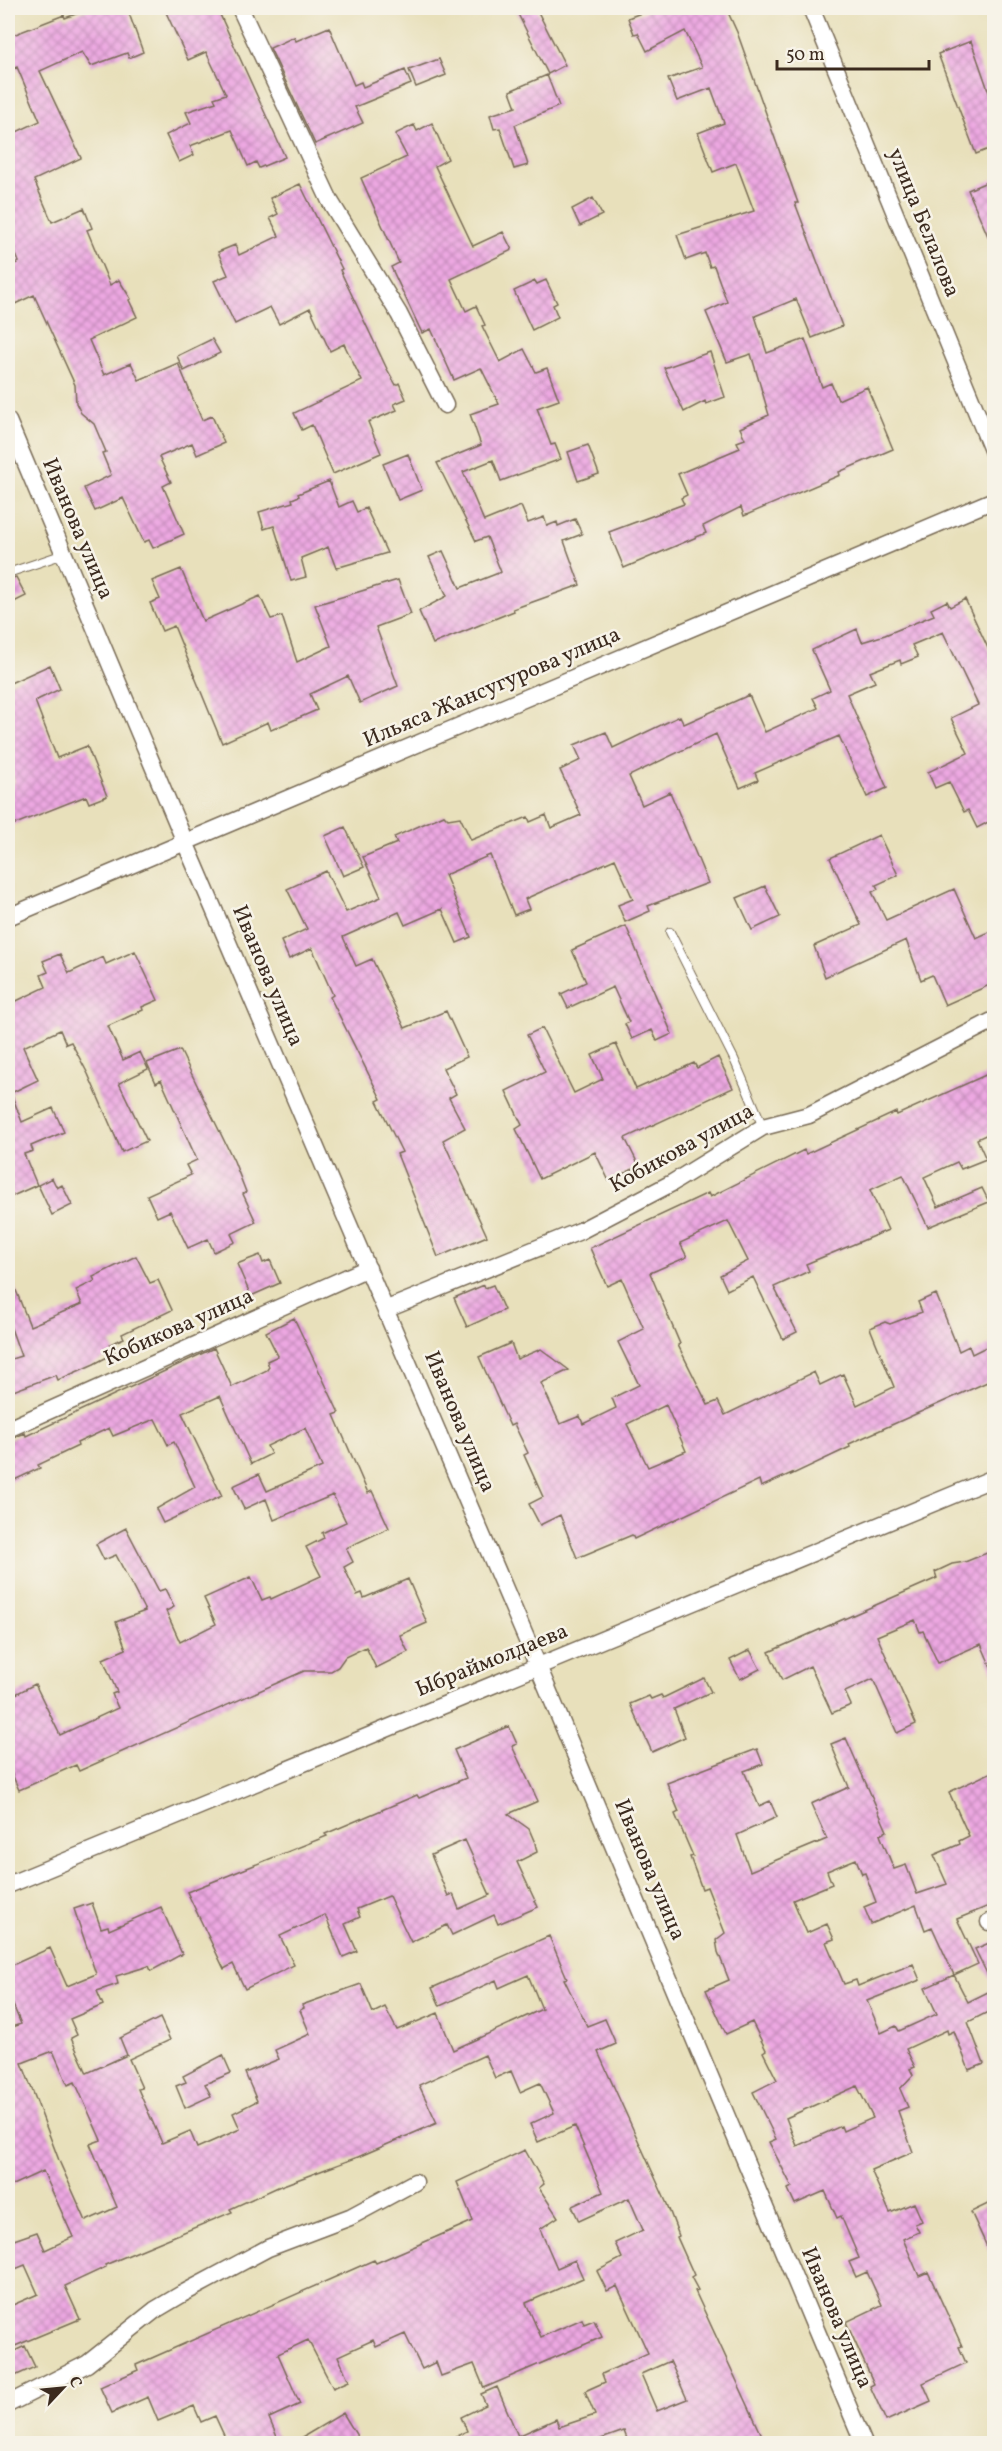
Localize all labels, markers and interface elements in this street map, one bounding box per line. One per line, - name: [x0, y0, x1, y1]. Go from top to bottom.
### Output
- scale bar: [777, 33, 928, 71]
- text: 50 m: [786, 43, 825, 68]
- street label: улица Белалова: [879, 144, 967, 302]
- street label: Иванова улица: [33, 453, 121, 605]
- street label: Ильяса Жансугурова улица: [359, 620, 625, 756]
- street label: Иванова улица: [223, 900, 311, 1052]
- street label: Кобикова улица: [604, 1096, 760, 1202]
- street label: Кобикова улица: [99, 1281, 259, 1375]
- street label: Иванова улица: [415, 1346, 503, 1498]
- street label: Ыбраймолдаева: [411, 1616, 573, 1706]
- street label: Иванова улица: [605, 1794, 693, 1946]
- street label: Иванова улица: [792, 2242, 880, 2394]
- north arrow: [33, 2358, 93, 2418]
- text: С: [63, 2373, 87, 2392]

